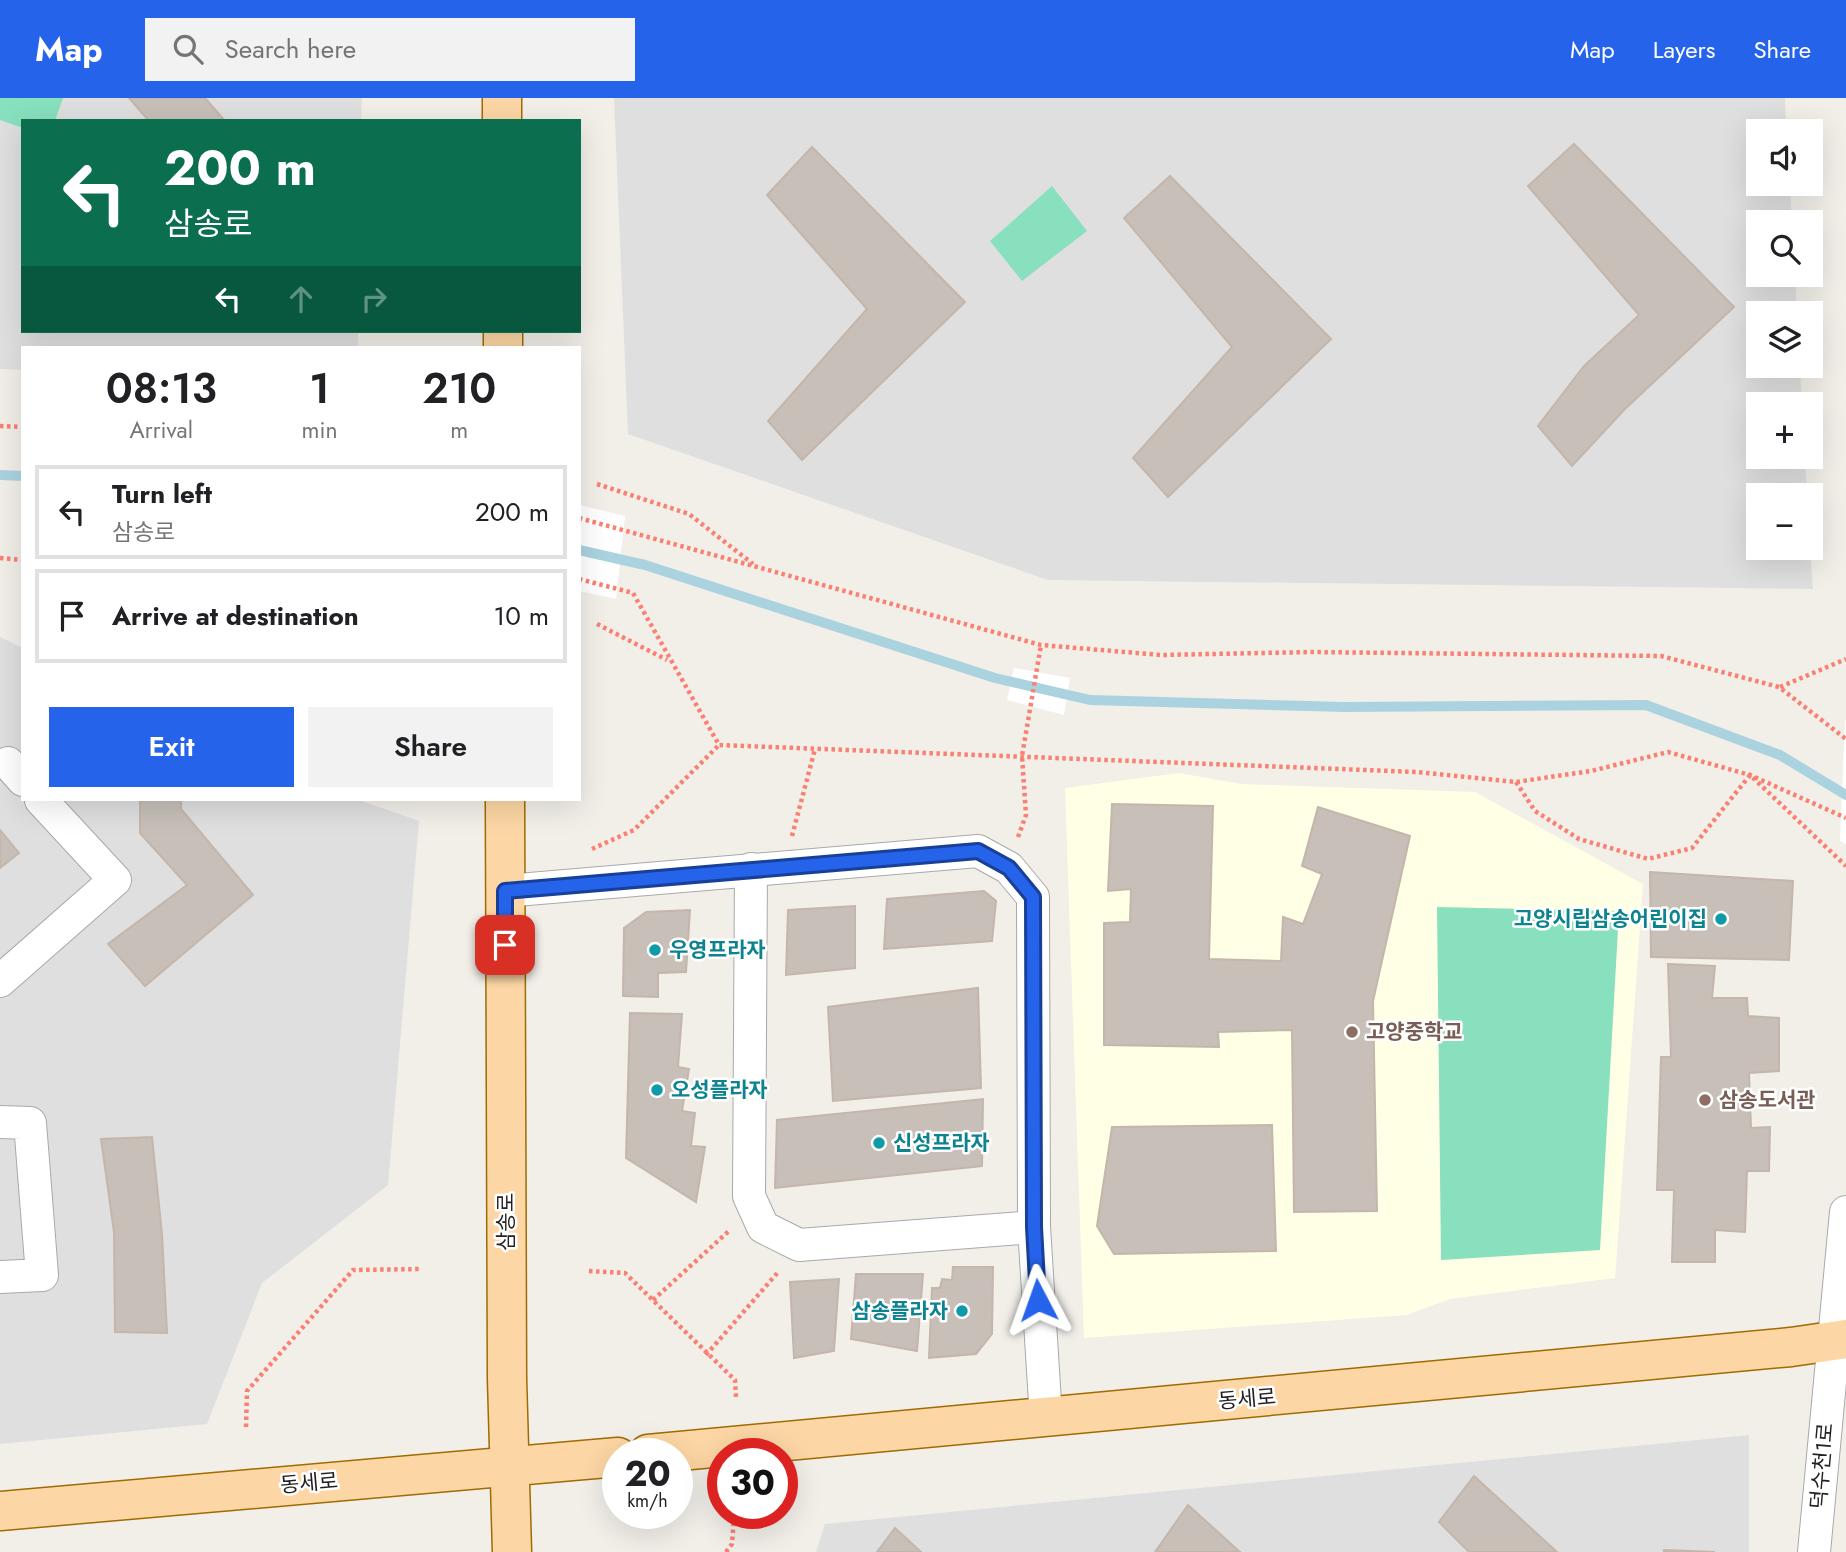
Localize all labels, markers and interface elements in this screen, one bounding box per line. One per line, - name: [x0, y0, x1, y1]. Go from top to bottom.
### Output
- search box: [145, 18, 635, 81]
- text: Map: [35, 26, 103, 73]
- icon: search: [169, 30, 207, 68]
- text: Search here: [225, 30, 356, 68]
- text: Map: [1570, 32, 1615, 67]
- text: Layers: [1653, 32, 1715, 67]
- text: Share: [1753, 32, 1811, 67]
- map controls: [1746, 119, 1823, 560]
- button: sound: [1746, 119, 1823, 196]
- text: 200 m: [164, 133, 316, 203]
- icon: left: [49, 147, 140, 238]
- text: 삼송로: [164, 201, 252, 247]
- button: search: [1746, 210, 1823, 287]
- icon: left: [209, 280, 247, 318]
- icon: ahead: [282, 280, 320, 318]
- icon: right: [355, 280, 393, 318]
- button: layers: [1746, 301, 1823, 378]
- text: 08:13: [106, 358, 217, 419]
- text: 1: [309, 358, 330, 419]
- text: 210: [422, 358, 496, 419]
- button: +: [1746, 392, 1823, 469]
- text: Arrival: [130, 413, 193, 447]
- text: min: [302, 413, 338, 447]
- text: m: [450, 413, 468, 447]
- text: Turn left: [112, 475, 212, 513]
- button: −: [1746, 483, 1823, 560]
- icon: left: [53, 493, 91, 531]
- text: 200 m: [475, 493, 549, 531]
- text: 삼송로: [112, 515, 175, 549]
- icon: arrive: [53, 597, 91, 635]
- text: Arrive at destination: [112, 597, 359, 635]
- text: 10 m: [494, 597, 549, 635]
- button: Exit: [49, 707, 294, 787]
- button: Share: [308, 707, 553, 787]
- place label: 고양시립삼송어린이집: [1514, 904, 1707, 934]
- marker: 고양시립삼송어린이집: [1713, 911, 1729, 927]
- pin: [475, 915, 535, 975]
- icon: arrive: [486, 926, 524, 964]
- place label: 우영프라자: [669, 935, 766, 965]
- marker: 우영프라자: [647, 942, 663, 958]
- place label: 고양중학교: [1366, 1017, 1463, 1047]
- marker: 고양중학교: [1344, 1024, 1360, 1040]
- place label: 오성플라자: [671, 1075, 768, 1105]
- marker: 오성플라자: [649, 1082, 665, 1098]
- place label: 삼송도서관: [1719, 1085, 1816, 1115]
- marker: 삼송도서관: [1697, 1092, 1713, 1108]
- place label: 신성프라자: [893, 1128, 990, 1158]
- marker: 신성프라자: [871, 1135, 887, 1151]
- street label: 삼송로: [491, 1193, 521, 1251]
- position arrow: [1001, 1263, 1075, 1337]
- place label: 삼송플라자: [851, 1296, 948, 1326]
- marker: 삼송플라자: [954, 1303, 970, 1319]
- street label: 동세로: [1217, 1382, 1277, 1416]
- street label: 덕수천1로: [1803, 1421, 1841, 1511]
- speed limit sign: 30: [707, 1438, 798, 1529]
- text: 20: [624, 1449, 671, 1499]
- street label: 동세로: [279, 1466, 339, 1500]
- text: km/h: [627, 1488, 668, 1514]

